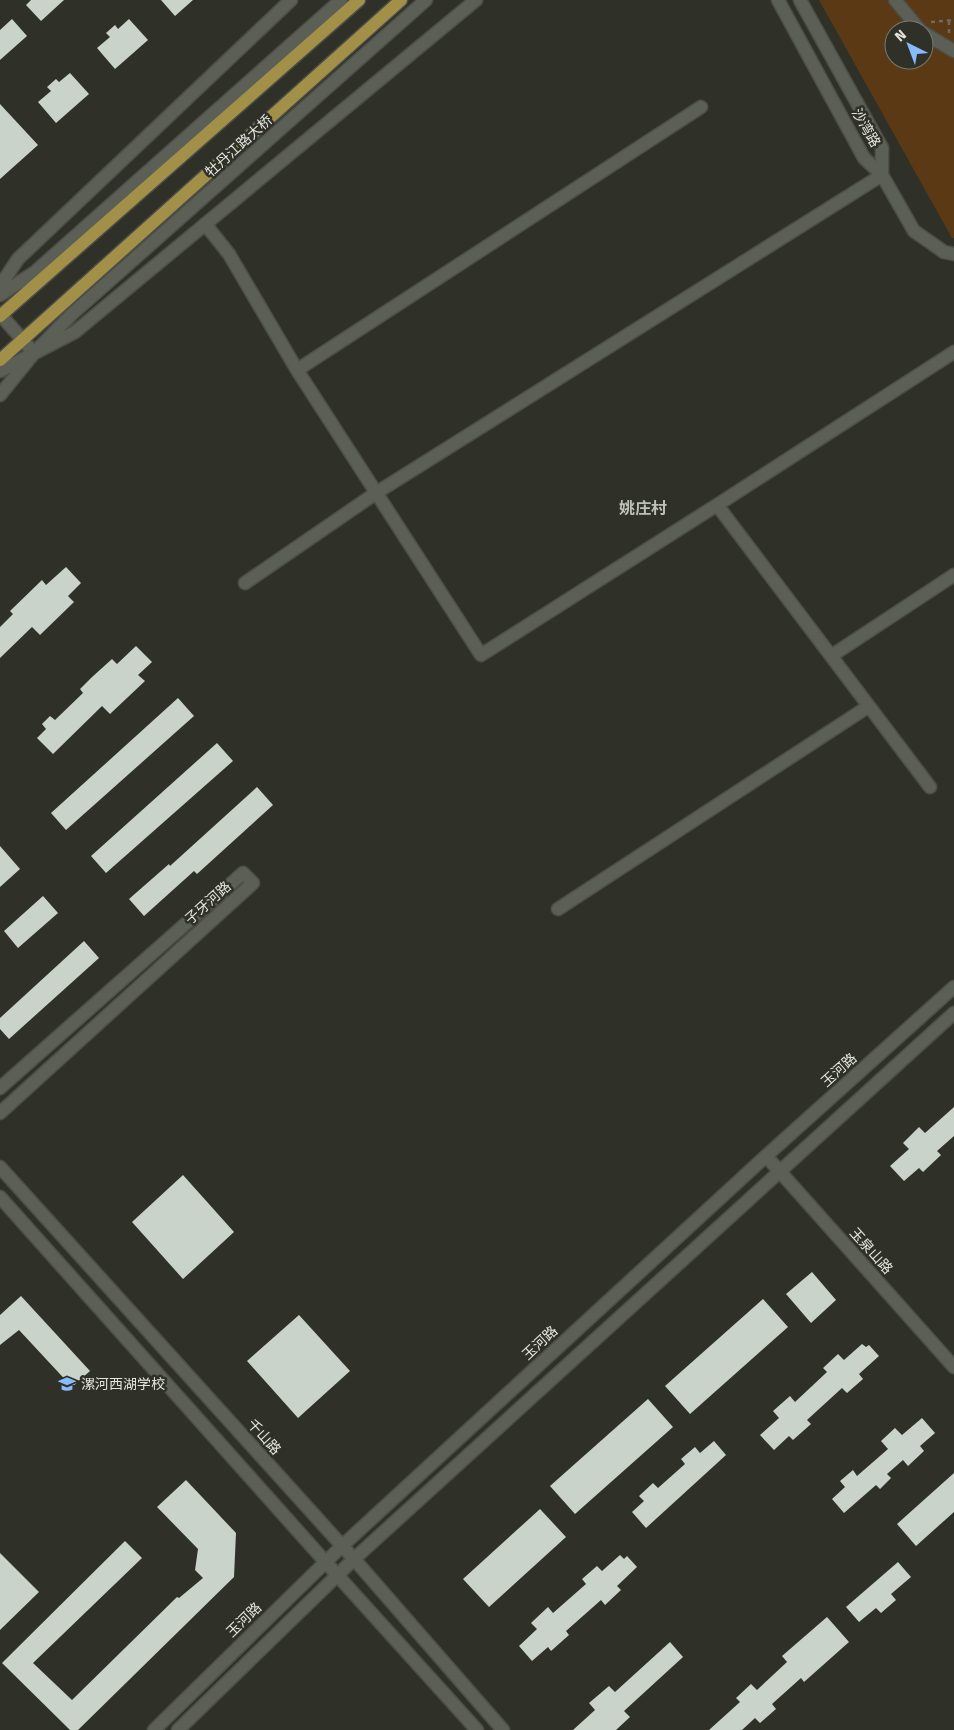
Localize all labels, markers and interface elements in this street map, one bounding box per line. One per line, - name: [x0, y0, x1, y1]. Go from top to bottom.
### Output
- north arrow: [884, 20, 934, 70]
- text: N: [891, 26, 910, 45]
- street label: 沙湾路: [848, 106, 884, 150]
- street label: 牡丹江路大桥: [202, 112, 276, 180]
- district label: 姚庄村: [619, 499, 667, 518]
- street label: 子牙河路: [182, 878, 234, 928]
- street label: 玉河路: [818, 1050, 860, 1090]
- street label: 玉泉山路: [846, 1225, 896, 1277]
- street label: 玉河路: [519, 1322, 561, 1364]
- school or university icon: 漯河西湖学校: [57, 1374, 77, 1394]
- place label: 漯河西湖学校: [81, 1376, 165, 1393]
- street label: 千山路: [244, 1416, 284, 1458]
- street label: 玉河路: [223, 1599, 265, 1641]

